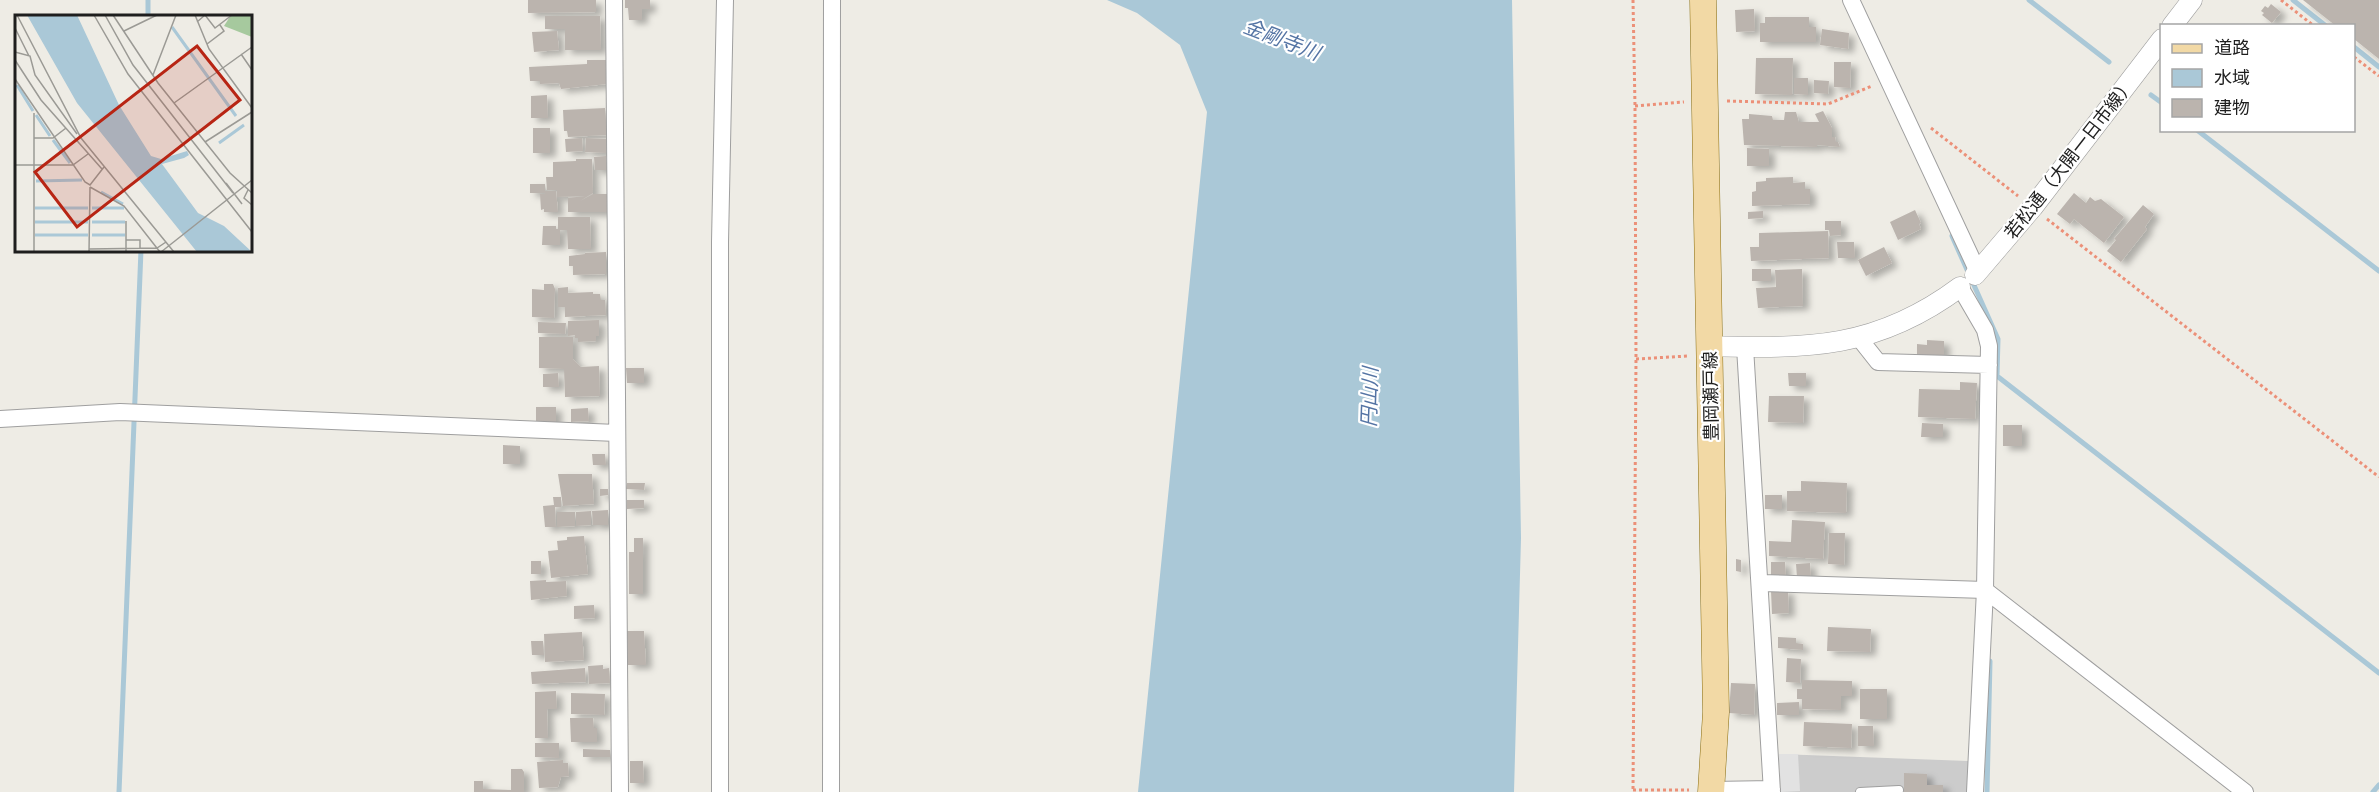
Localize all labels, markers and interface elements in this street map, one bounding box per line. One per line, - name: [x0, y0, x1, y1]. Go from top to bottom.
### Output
- water label: 金剛寺川: [1240, 12, 1326, 67]
- inset map: [15, 15, 252, 252]
- legend: [2160, 24, 2355, 132]
- text: 道路: [2214, 35, 2250, 59]
- text: 水域: [2214, 65, 2250, 89]
- street label: 若松通（大開一日市線）: [1999, 73, 2139, 243]
- text: 建物: [2214, 95, 2250, 119]
- street label: 豊岡瀬戸線: [1697, 351, 1723, 441]
- water label: 円山川: [1354, 365, 1384, 427]

